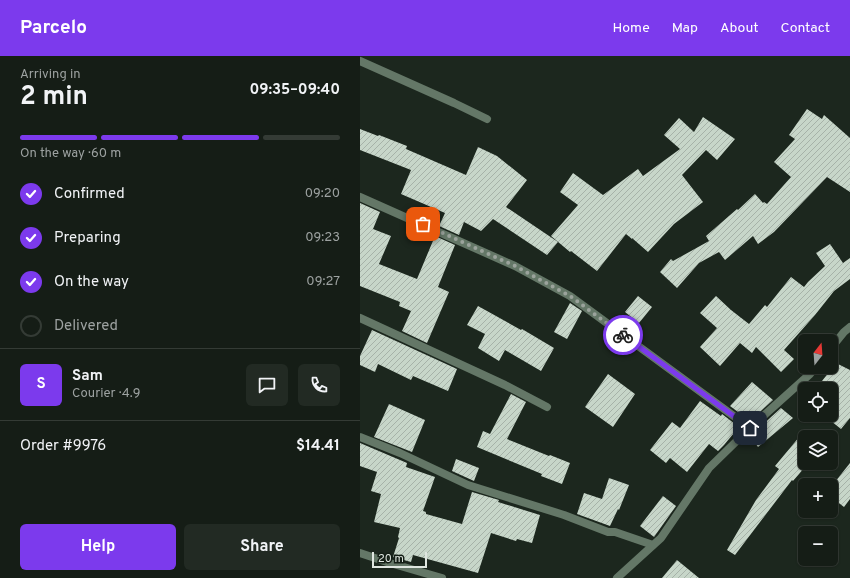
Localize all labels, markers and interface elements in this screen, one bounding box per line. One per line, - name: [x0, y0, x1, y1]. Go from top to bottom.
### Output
- text: Parcelo: [20, 16, 87, 40]
- text: Home: [613, 20, 650, 37]
- text: Map: [672, 20, 698, 37]
- text: About: [720, 20, 759, 37]
- text: Contact: [781, 20, 830, 37]
- text: Arriving in: [20, 67, 81, 83]
- text: 2 min: [20, 81, 88, 114]
- text: 09:35–09:40: [249, 81, 340, 100]
- text: On the way · 60 m: [20, 146, 121, 162]
- icon: check: [20, 183, 42, 205]
- text: Confirmed: [54, 185, 125, 204]
- text: 09:20: [305, 186, 340, 202]
- pin: [406, 207, 440, 241]
- icon: bag: [412, 213, 434, 235]
- icon: check: [20, 227, 42, 249]
- text: Preparing: [54, 229, 121, 248]
- text: 09:23: [305, 230, 340, 246]
- icon: check: [20, 271, 42, 293]
- text: On the way: [54, 273, 129, 292]
- text: 09:27: [306, 274, 340, 290]
- courier: [603, 315, 643, 355]
- text: Delivered: [54, 317, 118, 336]
- icon: bike: [612, 324, 634, 346]
- north arrow: [798, 334, 838, 374]
- map controls: [798, 334, 838, 566]
- button: chat: [246, 364, 288, 406]
- button: phone: [298, 364, 340, 406]
- text: Sam: [72, 367, 103, 386]
- text: S: [36, 375, 46, 394]
- button: locate: [798, 382, 838, 422]
- text: Courier · 4.9: [72, 386, 140, 402]
- pin: [733, 411, 767, 445]
- icon: home: [739, 417, 761, 439]
- button: layers: [798, 430, 838, 470]
- text: Order #9976: [20, 437, 106, 456]
- text: $14.41: [296, 437, 340, 456]
- button: +: [798, 478, 838, 518]
- button: Help: [20, 524, 176, 570]
- button: Share: [184, 524, 340, 570]
- button: −: [798, 526, 838, 566]
- scale bar: [372, 550, 427, 569]
- text: 20 m: [378, 552, 404, 566]

